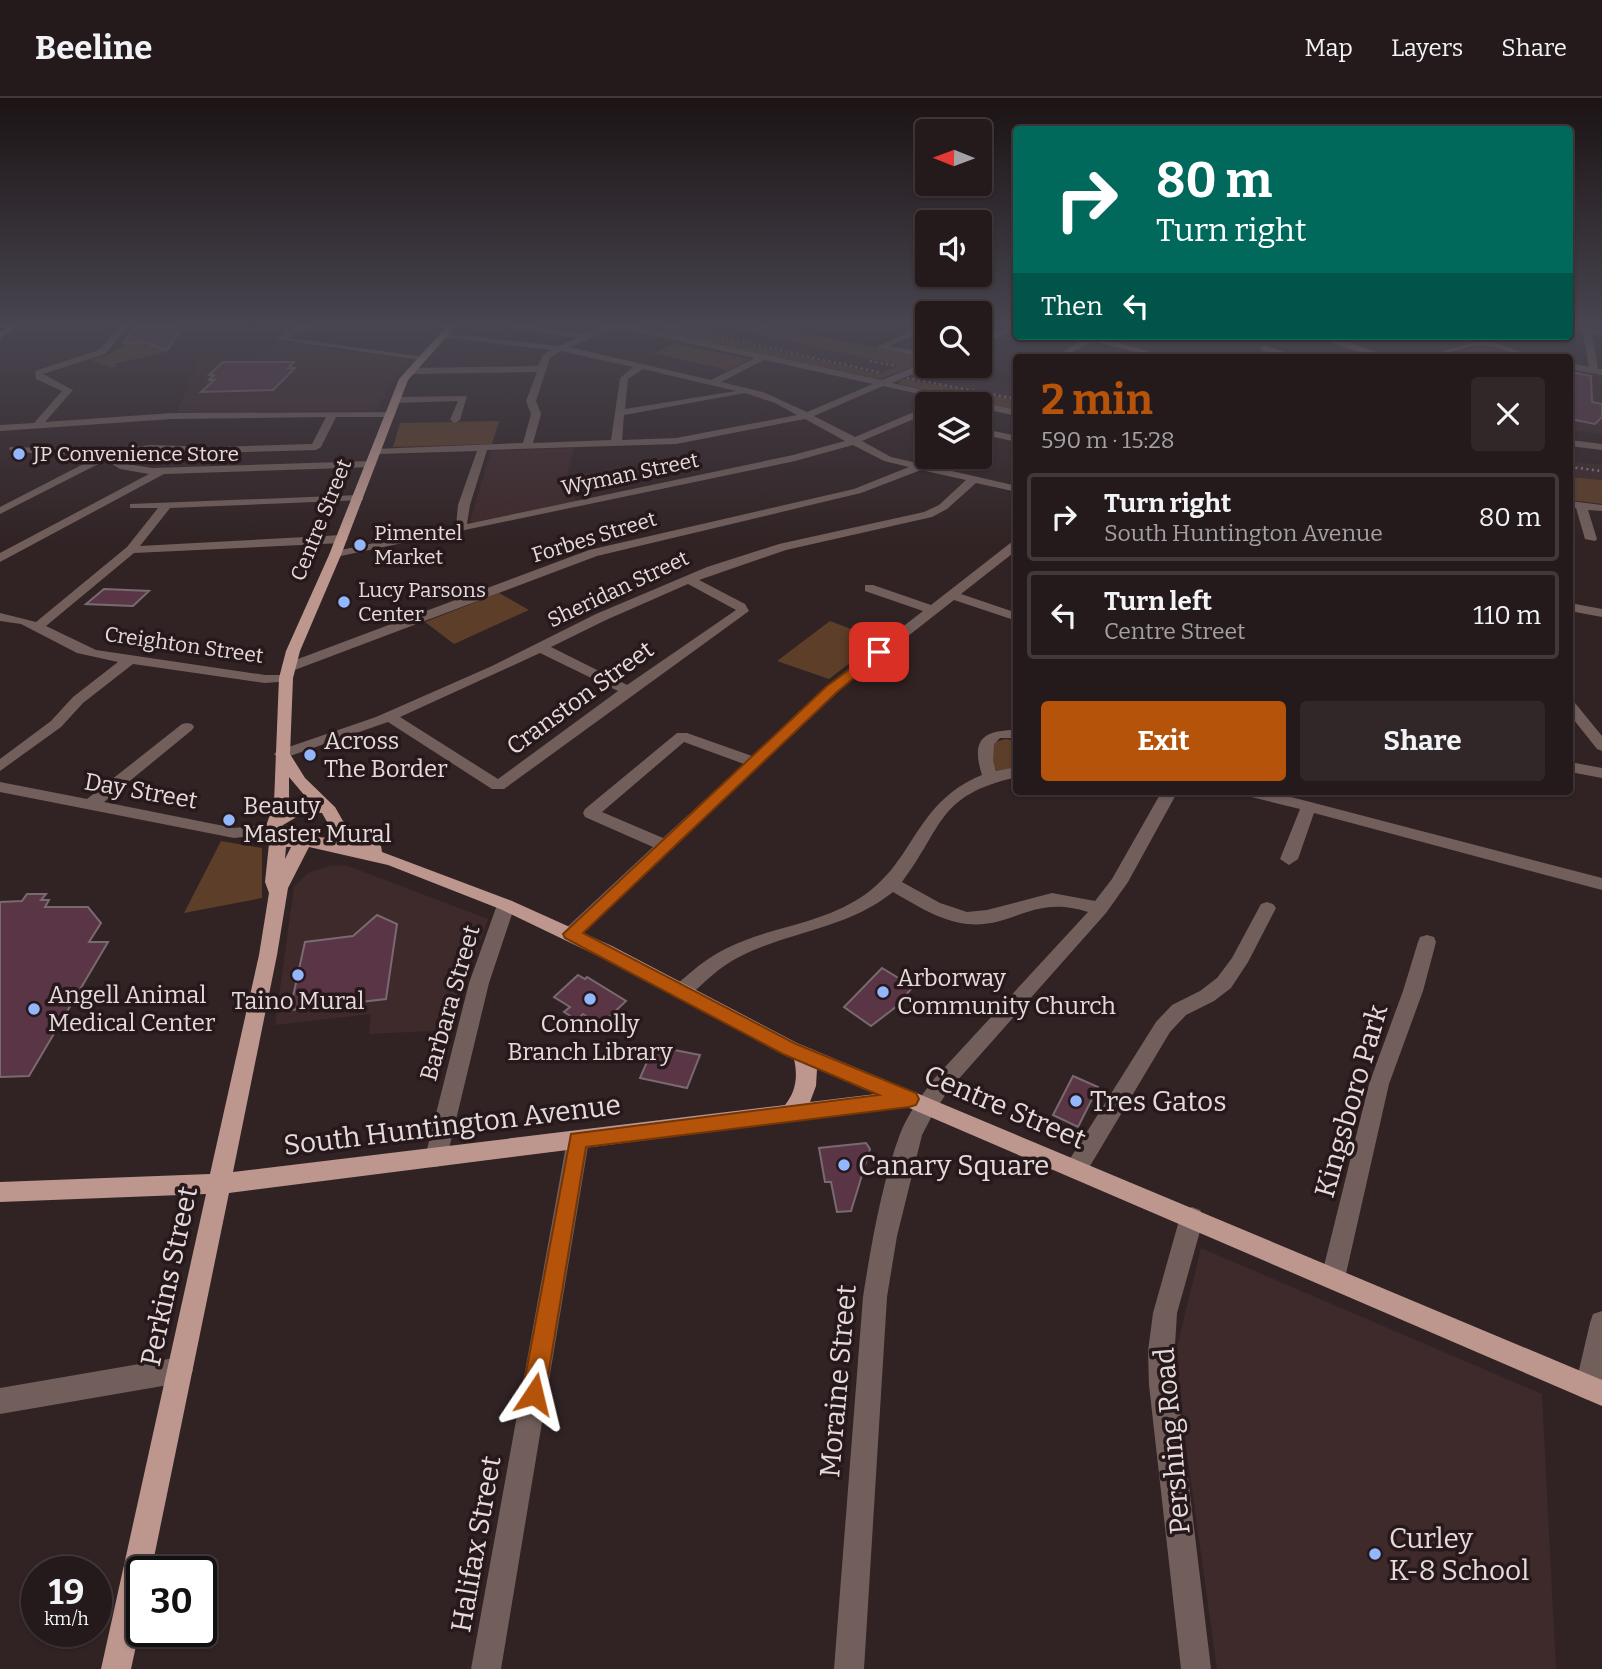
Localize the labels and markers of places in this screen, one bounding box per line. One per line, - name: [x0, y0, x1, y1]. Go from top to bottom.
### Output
- place label: JP Convenience Store: [32, 441, 239, 467]
- marker: JP Convenience Store: [11, 446, 27, 462]
- place label: Pimentel Market: [374, 520, 462, 570]
- marker: Pimentel Market: [352, 537, 368, 553]
- place label: Lucy Parsons Center: [358, 577, 486, 627]
- marker: Lucy Parsons Center: [336, 594, 352, 610]
- pin: [849, 622, 909, 682]
- place label: Across The Border: [324, 727, 448, 783]
- marker: Across The Border: [302, 747, 318, 763]
- place label: Beauty Master Mural: [243, 792, 392, 848]
- marker: Beauty Master Mural: [221, 812, 237, 828]
- place label: Arborway Community Church: [897, 964, 1116, 1020]
- marker: Taino Mural: [290, 967, 306, 983]
- place label: Angell Animal Medical Center: [48, 981, 216, 1037]
- marker: Arborway Community Church: [875, 984, 891, 1000]
- place label: Taino Mural: [232, 987, 365, 1015]
- marker: Connolly Branch Library: [582, 991, 598, 1007]
- marker: Angell Animal Medical Center: [26, 1001, 42, 1017]
- place label: Connolly Branch Library: [507, 1010, 673, 1066]
- place label: Tres Gatos: [1090, 1085, 1227, 1118]
- marker: Tres Gatos: [1068, 1093, 1084, 1109]
- place label: Canary Square: [858, 1149, 1049, 1182]
- marker: Canary Square: [836, 1157, 852, 1173]
- place label: Curley K-8 School: [1389, 1522, 1529, 1587]
- marker: Curley K-8 School: [1367, 1546, 1383, 1562]

